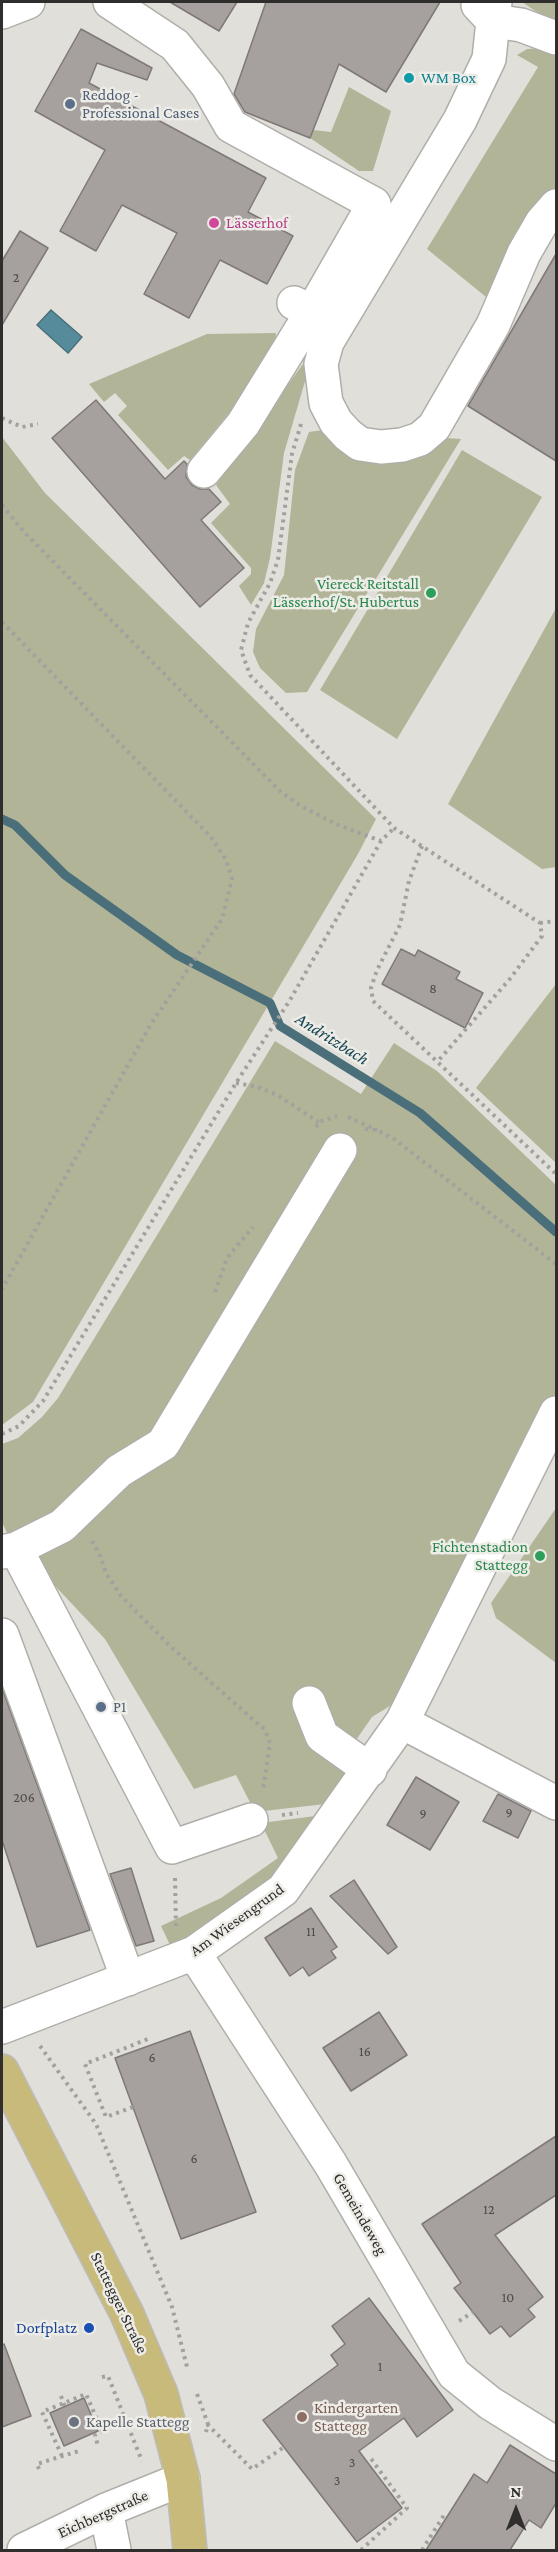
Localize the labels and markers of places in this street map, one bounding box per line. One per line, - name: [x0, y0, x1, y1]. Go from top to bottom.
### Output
- place label: WM Box: [421, 68, 476, 88]
- marker: WM Box: [402, 71, 416, 85]
- place label: Reddog - Professional Cases: [82, 85, 199, 123]
- marker: Reddog - Professional Cases: [63, 97, 77, 111]
- place label: Lässerhof: [226, 213, 288, 233]
- marker: Lässerhof: [207, 216, 221, 230]
- place label: Viereck Reitstall Lässerhof/St. Hubertus: [273, 574, 419, 612]
- marker: Viereck Reitstall Lässerhof/St. Hubertus: [424, 586, 438, 600]
- place label: Fichtenstadion Stattegg: [432, 1537, 528, 1575]
- marker: Fichtenstadion Stattegg: [533, 1549, 547, 1563]
- place label: P1: [113, 1697, 126, 1717]
- marker: P1: [94, 1700, 108, 1714]
- place label: Dorfplatz: [16, 2318, 77, 2338]
- marker: Dorfplatz: [82, 2321, 96, 2335]
- place label: Kindergarten Stattegg: [314, 2398, 398, 2436]
- marker: Kindergarten Stattegg: [295, 2410, 309, 2424]
- place label: Kapelle Stattegg: [86, 2412, 189, 2432]
- marker: Kapelle Stattegg: [67, 2415, 81, 2429]

